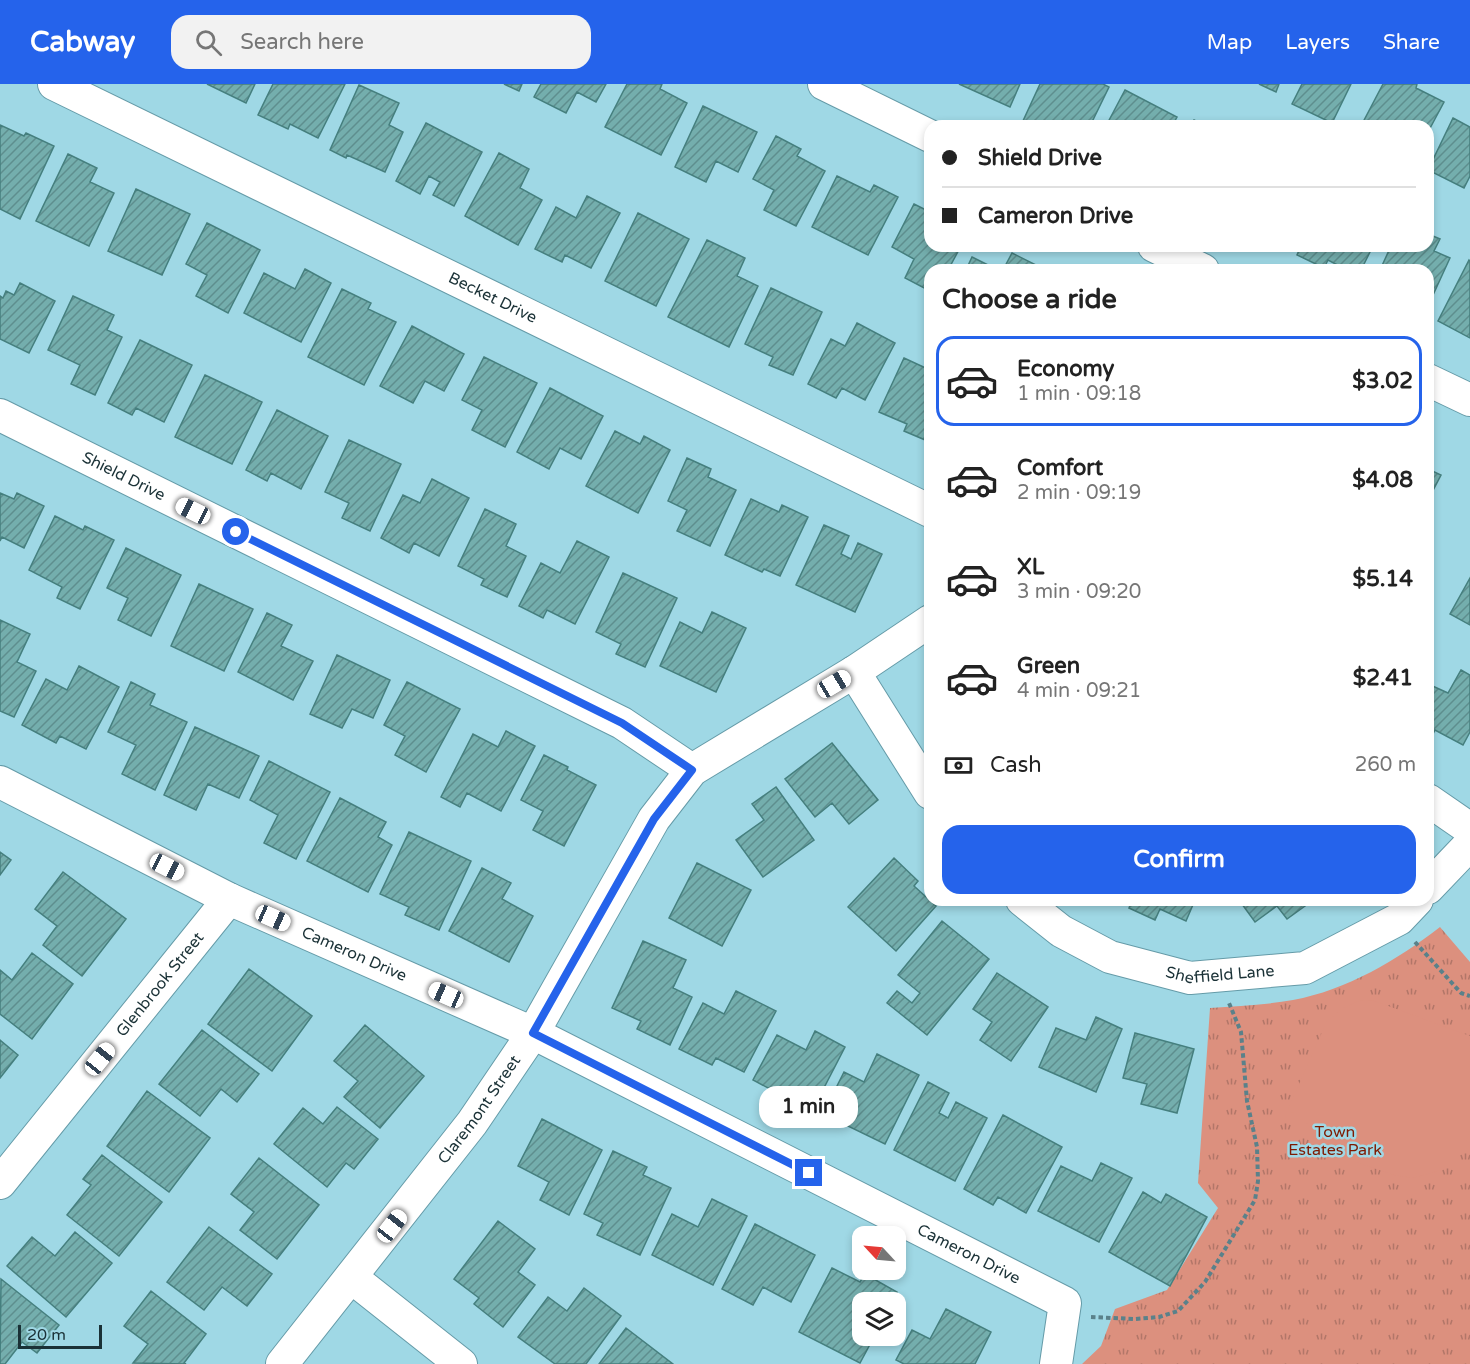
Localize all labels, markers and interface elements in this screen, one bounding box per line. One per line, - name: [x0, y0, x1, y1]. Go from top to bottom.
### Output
- search box: [171, 15, 591, 69]
- text: Cabway: [30, 25, 135, 59]
- icon: search: [192, 26, 225, 59]
- text: Search here: [240, 29, 364, 55]
- text: Map: [1207, 30, 1252, 55]
- text: Layers: [1285, 30, 1350, 55]
- text: Share: [1383, 30, 1440, 55]
- text: Shield Drive: [978, 145, 1102, 171]
- text: Cameron Drive: [978, 203, 1133, 229]
- street label: Becket Drive: [445, 268, 540, 328]
- text: Choose a ride: [942, 283, 1117, 316]
- icon: car: [945, 354, 999, 408]
- text: Economy: [1017, 356, 1114, 382]
- text: $3.02: [1352, 368, 1413, 394]
- text: 1 min · 09:18: [1017, 382, 1141, 406]
- street label: Shield Drive: [79, 447, 169, 505]
- icon: car: [945, 453, 999, 507]
- text: Comfort: [1017, 455, 1103, 481]
- text: $4.08: [1352, 467, 1413, 493]
- text: 2 min · 09:19: [1017, 481, 1141, 505]
- car: [173, 495, 213, 527]
- route start: [222, 518, 249, 545]
- icon: car: [945, 552, 999, 606]
- text: XL: [1017, 554, 1044, 580]
- text: $5.14: [1352, 566, 1413, 592]
- text: 3 min · 09:20: [1017, 580, 1141, 604]
- icon: car: [945, 651, 999, 705]
- text: Green: [1017, 653, 1080, 679]
- text: $2.41: [1353, 665, 1413, 691]
- car: [814, 667, 854, 701]
- text: 4 min · 09:21: [1017, 679, 1141, 703]
- icon: cash: [942, 749, 975, 782]
- text: Cash: [990, 752, 1042, 778]
- text: 260 m: [1355, 753, 1416, 777]
- button: Confirm: [942, 825, 1416, 894]
- car: [147, 851, 187, 883]
- car: [253, 902, 293, 934]
- street label: Cameron Drive: [299, 922, 410, 986]
- street label: Glenbrook Street: [112, 928, 208, 1041]
- street label: Sheffield Lane: [1164, 961, 1275, 989]
- car: [426, 979, 466, 1011]
- car: [82, 1039, 118, 1079]
- street label: Claremont Street: [434, 1051, 525, 1168]
- callout: 1 min: [760, 1086, 858, 1128]
- text: 1 min: [782, 1095, 835, 1119]
- park label: Town Estates Park: [1288, 1122, 1382, 1160]
- route end: [795, 1159, 822, 1186]
- car: [374, 1206, 410, 1246]
- street label: Cameron Drive: [914, 1220, 1024, 1289]
- north arrow: [852, 1226, 906, 1280]
- map controls: [852, 1226, 906, 1346]
- button: layers: [852, 1292, 906, 1346]
- scale bar: [18, 1322, 102, 1350]
- text: 20 m: [27, 1325, 66, 1345]

